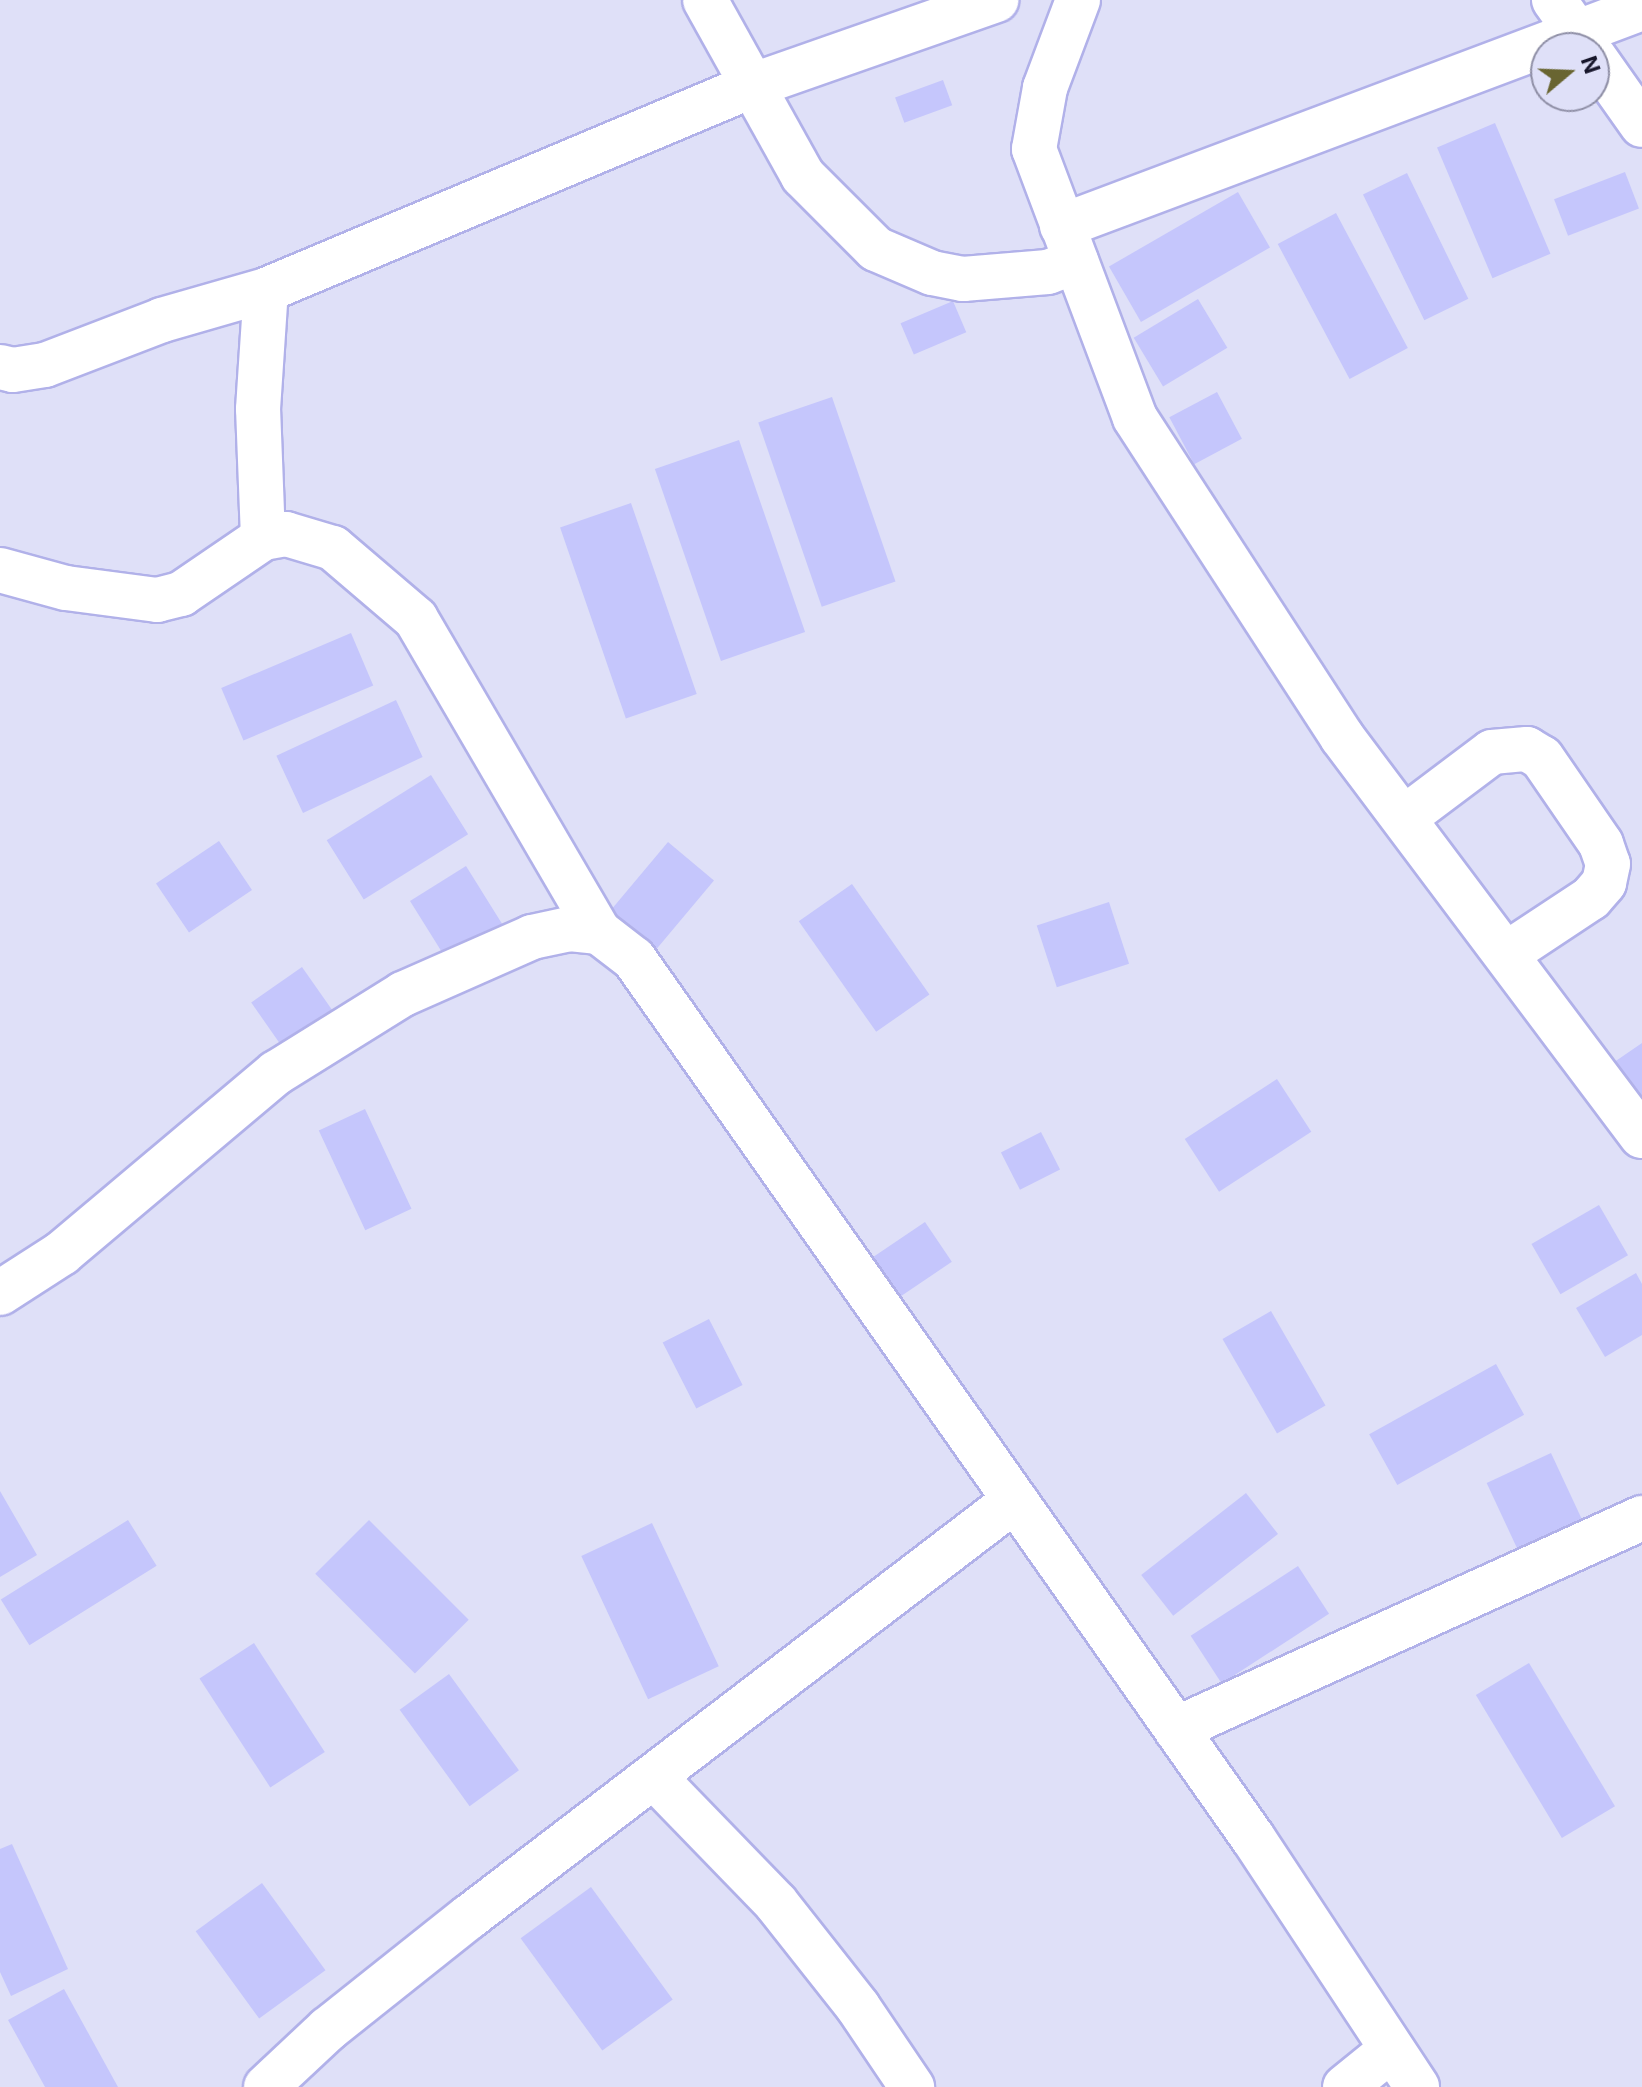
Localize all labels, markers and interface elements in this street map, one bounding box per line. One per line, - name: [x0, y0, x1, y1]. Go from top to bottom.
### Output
- north arrow: [1530, 32, 1610, 112]
- text: N: [1576, 53, 1606, 77]

